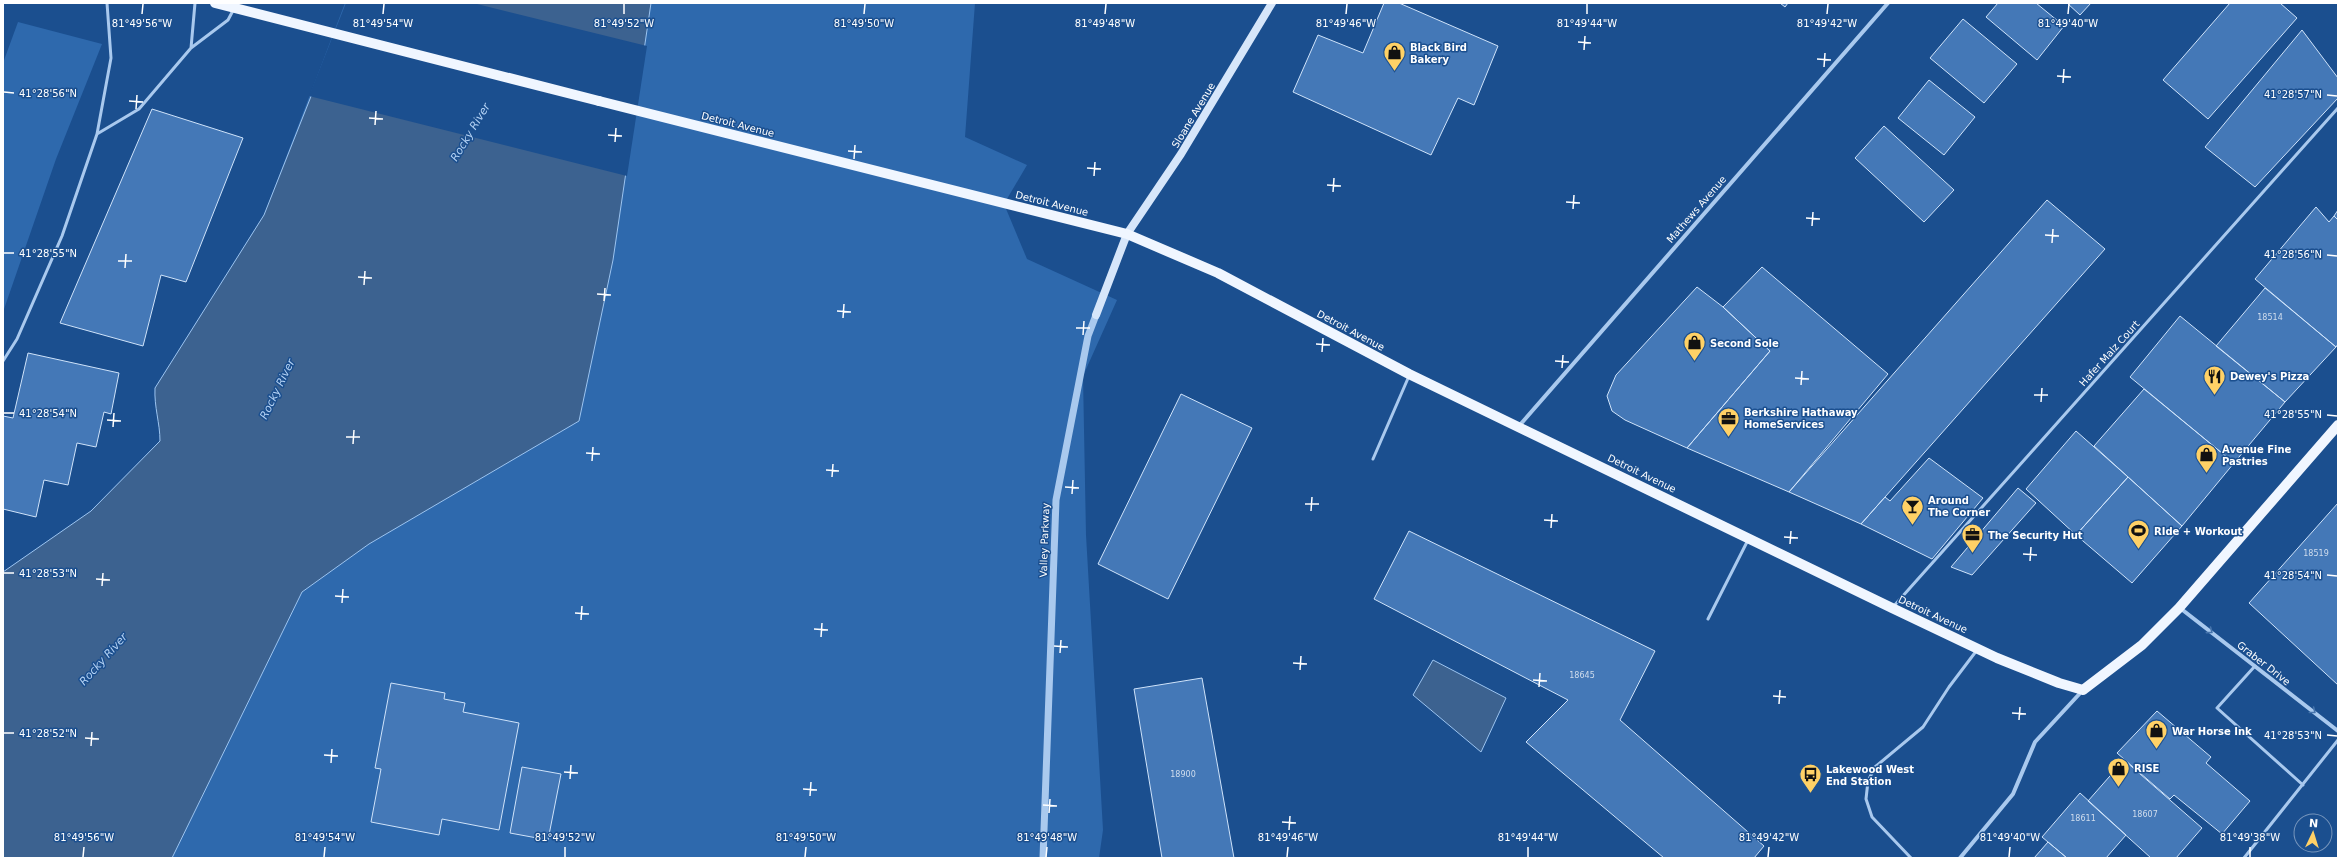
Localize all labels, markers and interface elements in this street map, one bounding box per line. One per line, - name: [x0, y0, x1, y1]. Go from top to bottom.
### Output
- text: 81°49'56"W: [112, 18, 172, 29]
- text: 81°49'54"W: [353, 18, 413, 29]
- text: 81°49'52"W: [594, 18, 654, 29]
- text: 81°49'50"W: [834, 18, 894, 29]
- text: 81°49'48"W: [1075, 18, 1135, 29]
- text: 81°49'46"W: [1316, 18, 1376, 29]
- text: 81°49'44"W: [1557, 18, 1617, 29]
- text: 81°49'42"W: [1797, 18, 1857, 29]
- text: 81°49'40"W: [2038, 18, 2098, 29]
- shop icon: Black Bird Bakery: [1381, 40, 1407, 73]
- place label: Black Bird Bakery: [1410, 42, 1467, 65]
- street label: Sloane Avenue: [1170, 81, 1217, 150]
- text: 41°28'56"N: [19, 88, 77, 99]
- text: 41°28'57"N: [2264, 89, 2322, 100]
- water label: Rocky River: [448, 100, 494, 164]
- street label: Detroit Avenue: [700, 110, 776, 139]
- street label: Mathews Avenue: [1664, 174, 1728, 245]
- street label: Detroit Avenue: [1014, 189, 1090, 218]
- text: 41°28'55"N: [19, 248, 77, 259]
- text: 41°28'56"N: [2264, 249, 2322, 260]
- street label: Detroit Avenue: [1315, 308, 1386, 353]
- house number: 18514: [2257, 313, 2283, 322]
- street label: Hafer Malz Court: [2077, 318, 2142, 388]
- shop icon: Second Sole: [1681, 330, 1707, 363]
- place label: Second Sole: [1710, 338, 1779, 349]
- water label: Rocky River: [257, 356, 298, 421]
- restaurant icon: Dewey's Pizza: [2202, 363, 2228, 396]
- place label: Dewey's Pizza: [2230, 371, 2309, 382]
- office icon: Berkshire Hathaway HomeServices: [1716, 405, 1742, 438]
- place label: Berkshire Hathaway HomeServices: [1744, 407, 1858, 430]
- text: 41°28'54"N: [19, 408, 77, 419]
- text: 41°28'55"N: [2264, 409, 2322, 420]
- shop icon: Avenue Fine Pastries: [2194, 442, 2220, 475]
- place label: Avenue Fine Pastries: [2222, 444, 2292, 467]
- street label: Detroit Avenue: [1606, 452, 1678, 495]
- bar icon: Around The Corner: [1900, 493, 1926, 526]
- place label: Around The Corner: [1928, 495, 1990, 518]
- street label: Valley Parkway: [1038, 502, 1051, 578]
- sports icon: RIde + Workout: [2126, 518, 2152, 551]
- office icon: The Security Hut: [1960, 522, 1986, 555]
- place label: RIde + Workout: [2154, 526, 2243, 537]
- place label: The Security Hut: [1988, 530, 2083, 541]
- house number: 18519: [2303, 549, 2329, 558]
- text: 41°28'53"N: [19, 568, 77, 579]
- text: 41°28'54"N: [2264, 570, 2322, 581]
- street label: Detroit Avenue: [1897, 594, 1969, 635]
- one-way arrow: [2206, 626, 2213, 633]
- water label: Rocky River: [77, 630, 131, 688]
- street label: Graber Drive: [2235, 639, 2292, 688]
- house number: 18645: [1569, 671, 1595, 680]
- one-way arrow: [2308, 707, 2315, 714]
- shop icon: War Horse Ink: [2144, 718, 2170, 751]
- place label: War Horse Ink: [2172, 726, 2252, 737]
- text: 41°28'52"N: [19, 728, 77, 739]
- text: 41°28'53"N: [2264, 730, 2322, 741]
- shop icon: RISE: [2106, 755, 2132, 788]
- bus stop icon: Lakewood West End Station: [1797, 762, 1823, 795]
- place label: RISE: [2134, 763, 2160, 774]
- place label: Lakewood West End Station: [1826, 764, 1914, 787]
- house number: 18900: [1170, 770, 1196, 779]
- house number: 18607: [2132, 810, 2158, 819]
- north arrow: [2293, 813, 2333, 853]
- house number: 18611: [2070, 814, 2096, 823]
- text: N: [2309, 817, 2319, 830]
- text: 81°49'56"W: [54, 832, 114, 843]
- text: 81°49'54"W: [295, 832, 355, 843]
- text: 81°49'52"W: [535, 832, 595, 843]
- text: 81°49'50"W: [776, 832, 836, 843]
- text: 81°49'48"W: [1017, 832, 1077, 843]
- text: 81°49'46"W: [1258, 832, 1318, 843]
- text: 81°49'44"W: [1498, 832, 1558, 843]
- text: 81°49'42"W: [1739, 832, 1799, 843]
- text: 81°49'40"W: [1980, 832, 2040, 843]
- text: 81°49'38"W: [2220, 832, 2280, 843]

